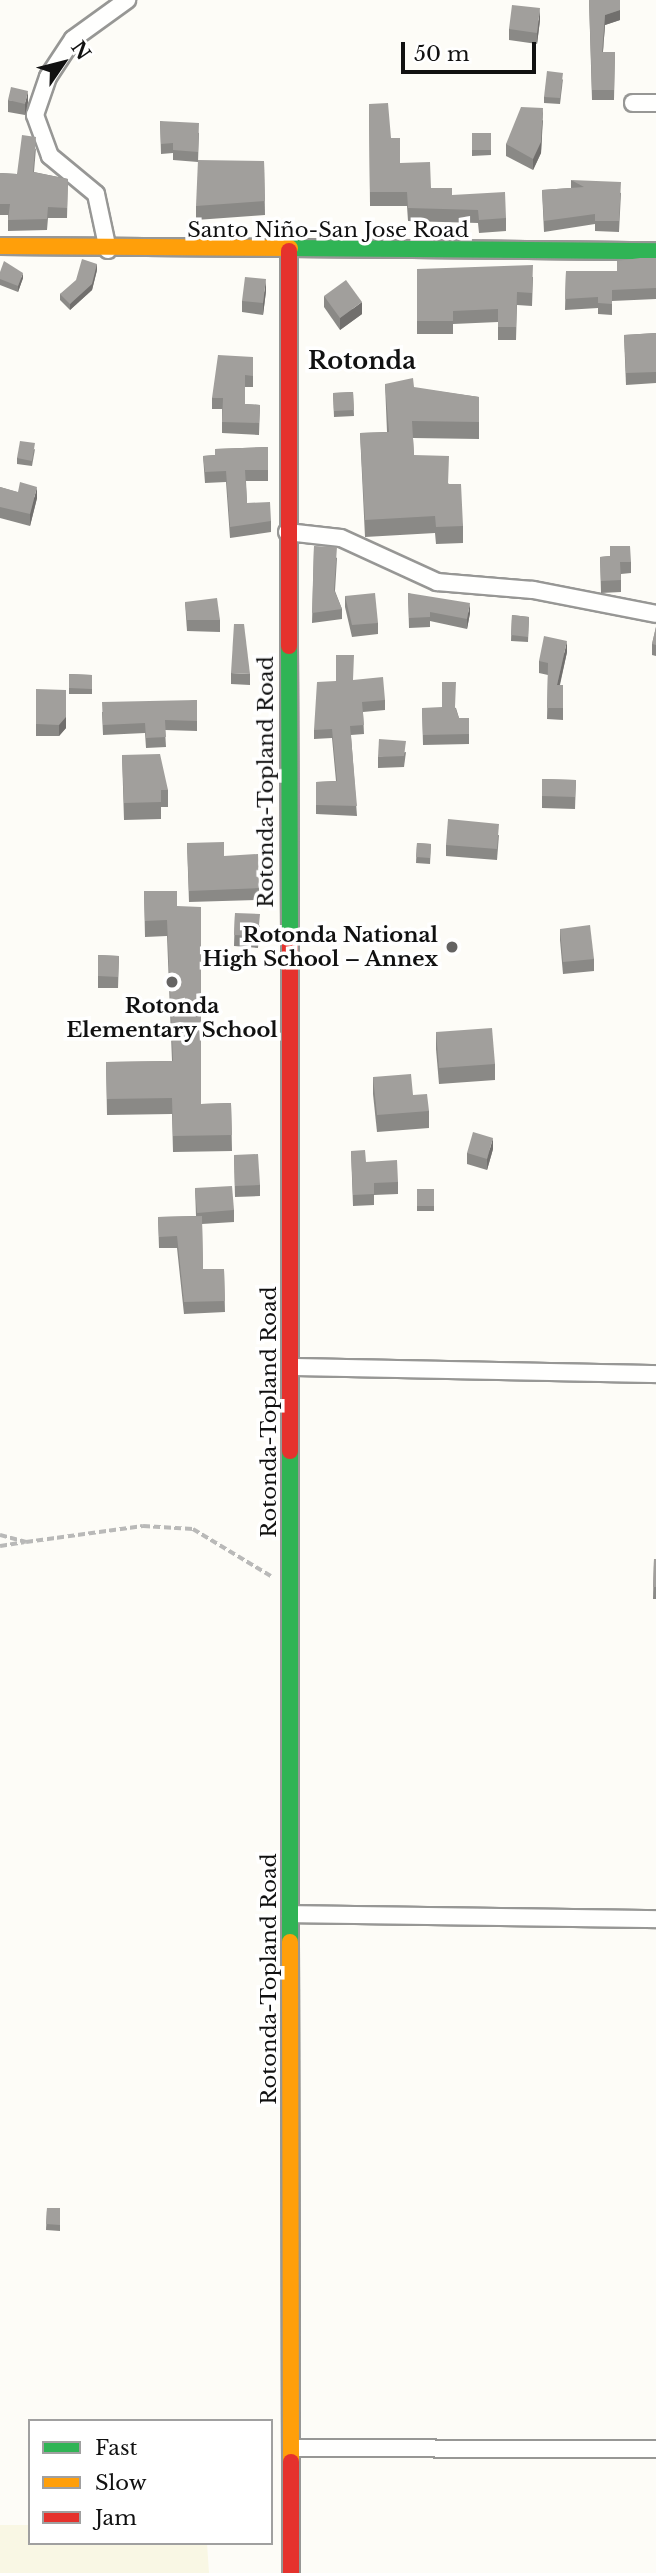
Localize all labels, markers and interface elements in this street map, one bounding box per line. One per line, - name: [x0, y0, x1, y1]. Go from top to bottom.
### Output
- north arrow: [28, 28, 98, 98]
- scale bar: [404, 28, 539, 72]
- text: N: [66, 37, 95, 65]
- text: 50 m: [414, 41, 469, 67]
- street label: Santo Niño-San Jose Road: [187, 217, 469, 243]
- district label: Rotonda: [308, 347, 416, 375]
- street label: Rotonda-Topland Road: [253, 656, 279, 908]
- place label: Rotonda National High School – Annex: [202, 922, 438, 972]
- marker: Rotonda National High School – Annex: [444, 939, 460, 955]
- marker: Rotonda Elementary School: [164, 974, 180, 990]
- place label: Rotonda Elementary School: [66, 993, 278, 1043]
- street label: Rotonda-Topland Road: [256, 1286, 282, 1538]
- street label: Rotonda-Topland Road: [256, 1853, 282, 2105]
- legend: [28, 2419, 273, 2545]
- text: Fast: [95, 2435, 137, 2461]
- text: Slow: [95, 2470, 147, 2496]
- text: Jam: [95, 2505, 137, 2531]

